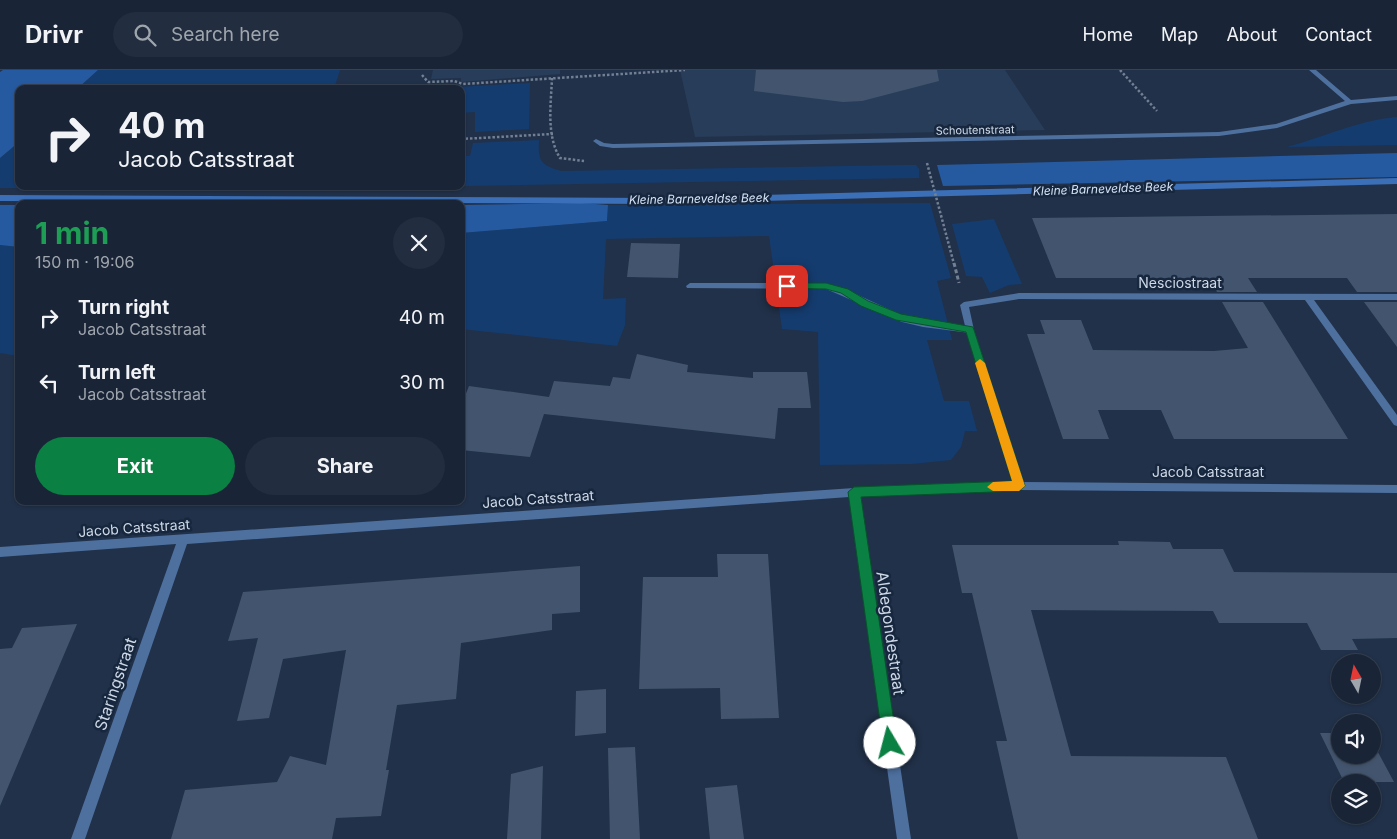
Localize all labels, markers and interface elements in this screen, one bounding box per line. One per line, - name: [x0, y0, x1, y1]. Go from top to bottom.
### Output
- search box: [113, 12, 463, 57]
- text: Drivr: [25, 20, 83, 49]
- icon: search: [131, 21, 159, 49]
- text: Search here: [171, 23, 280, 46]
- text: Home: [1083, 24, 1133, 45]
- text: Map: [1161, 24, 1198, 45]
- text: About: [1226, 24, 1277, 45]
- text: Contact: [1305, 24, 1372, 45]
- text: 40 m: [118, 104, 206, 146]
- icon: right: [35, 105, 100, 170]
- street label: Schoutenstraat: [935, 122, 1015, 138]
- text: Jacob Catsstraat: [118, 146, 294, 172]
- water label: Kleine Barneveldse Beek: [1033, 179, 1174, 198]
- water label: Kleine Barneveldse Beek: [629, 190, 770, 207]
- text: 1 min: [35, 215, 109, 251]
- button: close: [393, 217, 445, 269]
- text: 150 m · 19:06: [35, 252, 135, 272]
- pin: [766, 265, 808, 307]
- icon: arrive: [773, 272, 801, 300]
- street label: Nesciostraat: [1138, 274, 1222, 291]
- text: Turn right: [78, 296, 169, 319]
- icon: right: [35, 304, 63, 332]
- text: 40 m: [399, 306, 445, 329]
- text: Jacob Catsstraat: [78, 319, 206, 339]
- text: Turn left: [78, 361, 156, 384]
- icon: left: [35, 369, 63, 397]
- text: 30 m: [399, 371, 445, 394]
- text: Jacob Catsstraat: [78, 384, 206, 404]
- button: Exit: [35, 437, 235, 495]
- button: Share: [245, 437, 445, 495]
- street label: Jacob Catsstraat: [1152, 463, 1265, 480]
- street label: Jacob Catsstraat: [481, 486, 595, 511]
- street label: Jacob Catsstraat: [77, 515, 191, 540]
- street label: Aldegondestraat: [872, 570, 910, 696]
- street label: Staringstraat: [90, 635, 140, 733]
- north arrow: [1331, 654, 1381, 704]
- map controls: [1331, 654, 1381, 824]
- button: sound: [1331, 714, 1381, 764]
- position arrow: [863, 716, 915, 768]
- button: layers: [1331, 774, 1381, 824]

